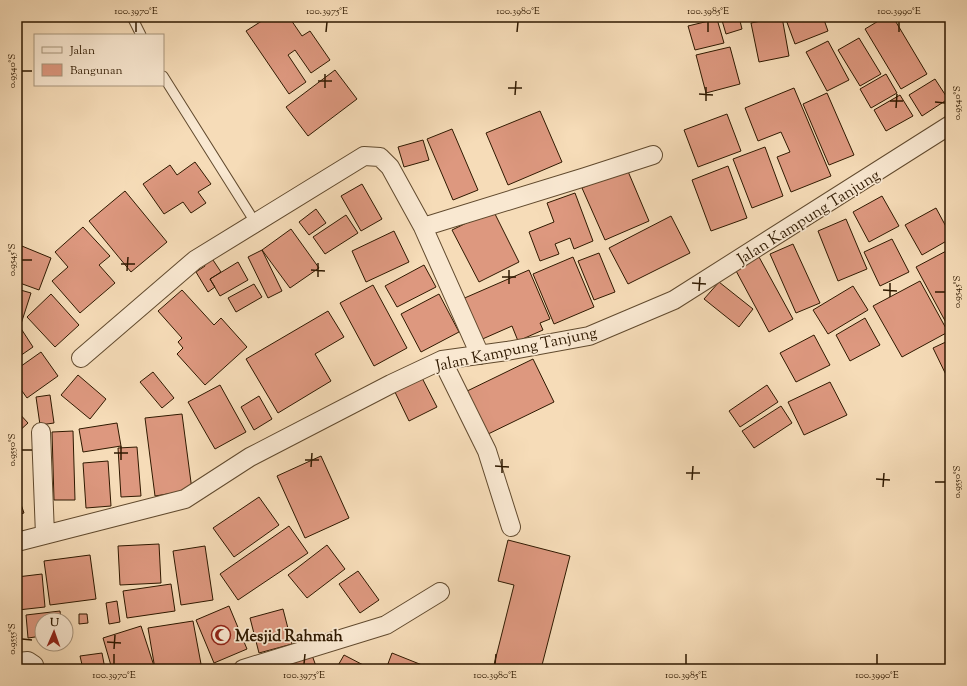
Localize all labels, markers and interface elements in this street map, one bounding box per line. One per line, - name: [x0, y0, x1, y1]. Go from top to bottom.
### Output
- text: 100.3970°E: [114, 4, 158, 19]
- text: 100.3975°E: [306, 4, 348, 19]
- text: 100.3980°E: [496, 4, 540, 19]
- text: 100.3985°E: [687, 4, 729, 19]
- text: 100.3990°E: [877, 4, 921, 19]
- legend: [34, 34, 164, 86]
- text: Jalan: [69, 42, 95, 60]
- text: 0.9540°S: [5, 54, 20, 88]
- text: Bangunan: [70, 62, 123, 80]
- text: 0.9540°S: [950, 86, 965, 120]
- street label: Jalan Kampung Tanjung: [733, 165, 885, 272]
- text: 0.9545°S: [5, 244, 20, 276]
- text: 0.9545°S: [950, 276, 965, 308]
- street label: Jalan Kampung Tanjung: [433, 322, 600, 379]
- text: 0.9550°S: [5, 434, 20, 466]
- text: 0.9550°S: [950, 466, 965, 498]
- north arrow: [34, 612, 74, 652]
- text: U: [49, 615, 59, 631]
- text: 0.9555°S: [5, 623, 20, 655]
- mosque icon: Mesjid Rahmah: [210, 624, 232, 646]
- place label: Mesjid Rahmah: [235, 626, 343, 649]
- text: 100.3970°E: [92, 668, 136, 683]
- text: 100.3975°E: [283, 668, 325, 683]
- text: 100.3980°E: [473, 668, 517, 683]
- text: 100.3985°E: [665, 668, 707, 683]
- text: 100.3990°E: [855, 668, 899, 683]

